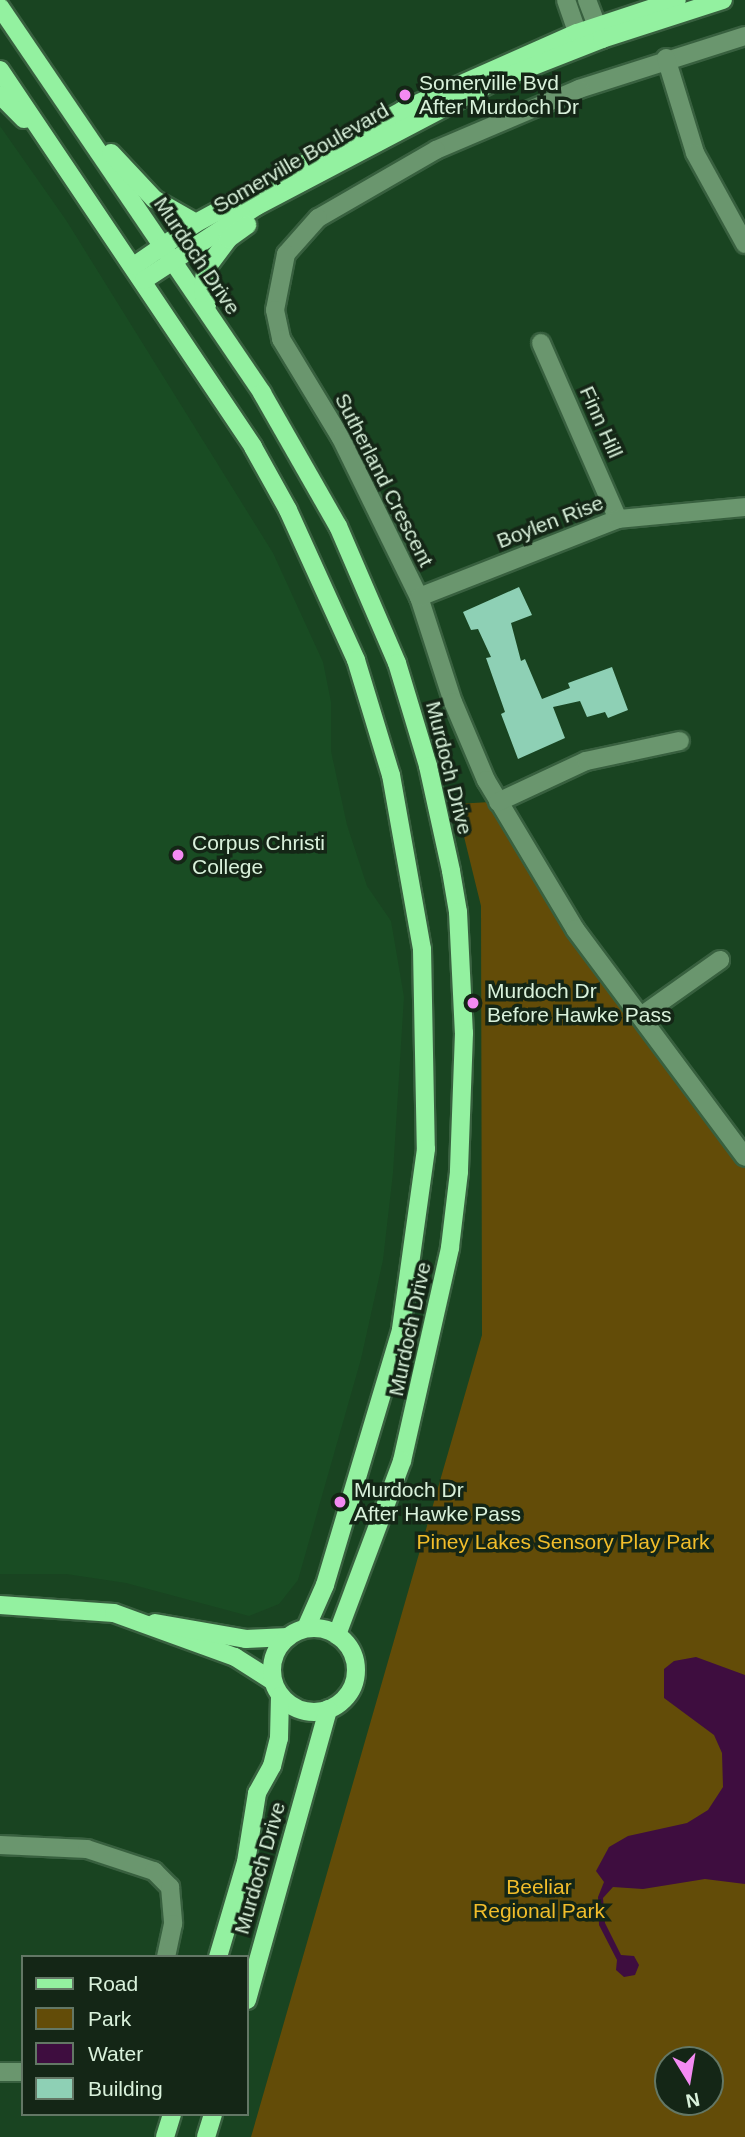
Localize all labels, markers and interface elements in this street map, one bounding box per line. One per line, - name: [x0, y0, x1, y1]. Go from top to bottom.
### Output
- place label: Somerville Bvd After Murdoch Dr: [419, 70, 579, 120]
- marker: Somerville Bvd After Murdoch Dr: [397, 87, 413, 103]
- street label: Somerville Boulevard: [209, 97, 393, 219]
- street label: Murdoch Drive: [148, 192, 246, 320]
- street label: Finn Hill: [574, 382, 628, 462]
- street label: Sutherland Crescent: [329, 389, 439, 571]
- street label: Boylen Rise: [493, 490, 607, 554]
- street label: Murdoch Drive: [420, 699, 478, 837]
- place label: Corpus Christi College: [192, 830, 325, 880]
- marker: Corpus Christi College: [170, 847, 186, 863]
- place label: Murdoch Dr Before Hawke Pass: [487, 978, 671, 1028]
- marker: Murdoch Dr Before Hawke Pass: [465, 995, 481, 1011]
- street label: Murdoch Drive: [383, 1260, 437, 1398]
- place label: Murdoch Dr After Hawke Pass: [354, 1477, 521, 1527]
- marker: Murdoch Dr After Hawke Pass: [332, 1494, 348, 1510]
- park label: Piney Lakes Sensory Play Park: [417, 1529, 709, 1555]
- street label: Murdoch Drive: [229, 1799, 291, 1937]
- park label: Beeliar Regional Park: [473, 1874, 605, 1924]
- legend: [21, 1955, 248, 2116]
- text: Road: [88, 1972, 138, 1995]
- text: Park: [88, 2007, 131, 2030]
- text: Water: [88, 2042, 143, 2065]
- north arrow: [654, 2046, 724, 2116]
- text: Building: [88, 2077, 163, 2100]
- text: N: [684, 2089, 701, 2112]

